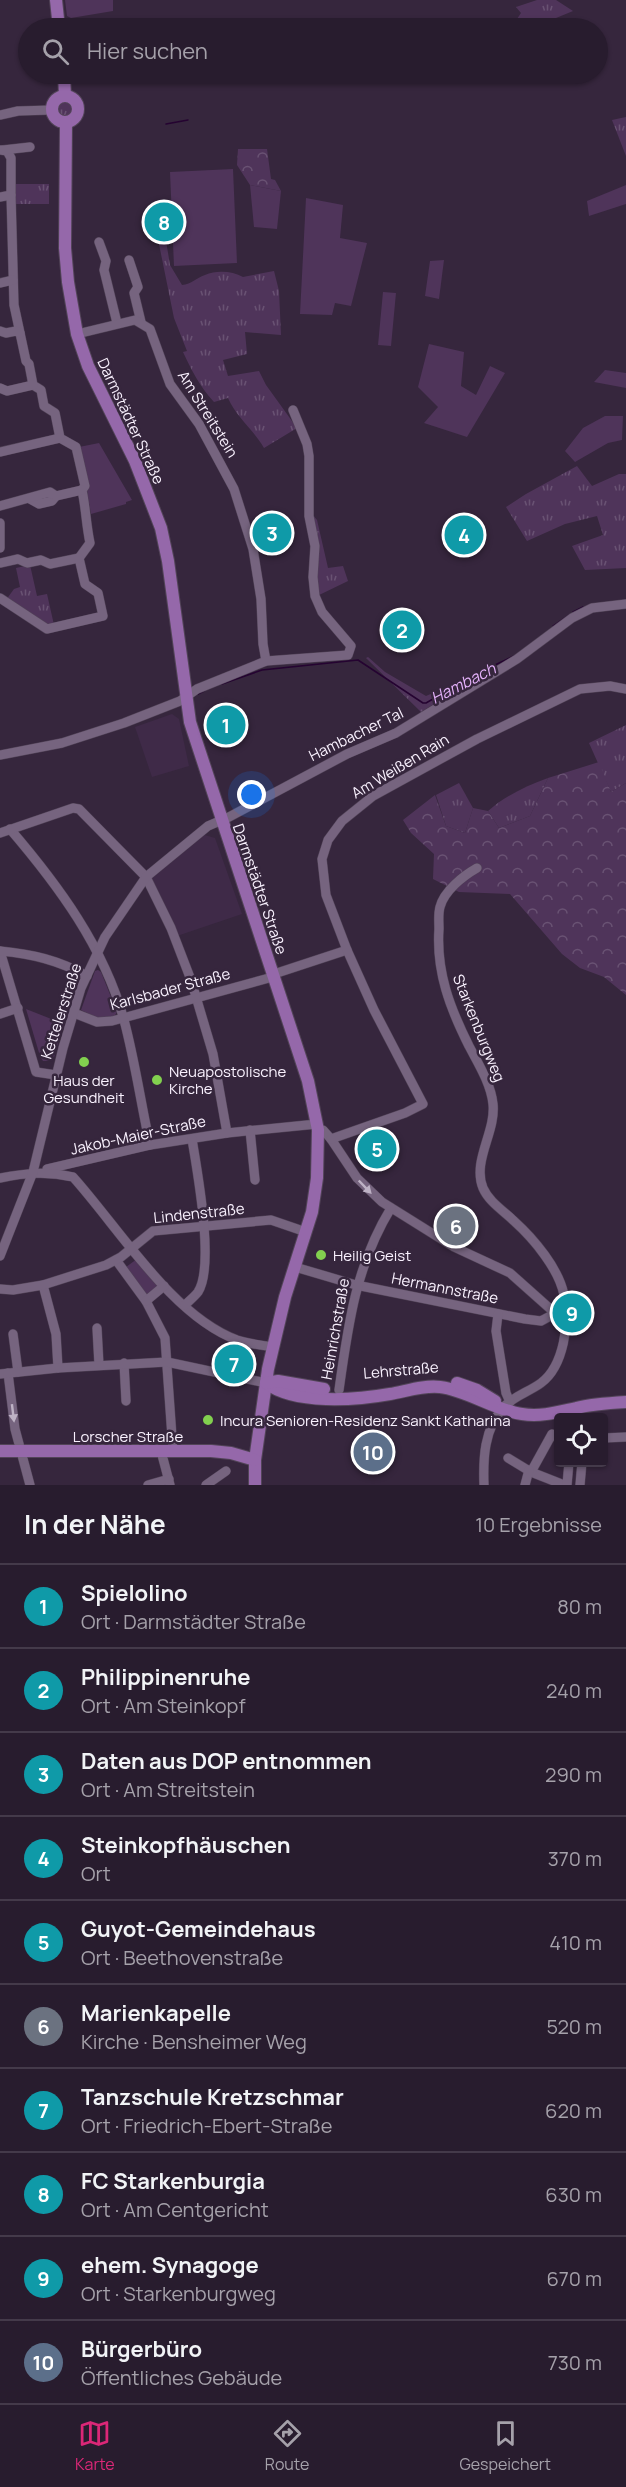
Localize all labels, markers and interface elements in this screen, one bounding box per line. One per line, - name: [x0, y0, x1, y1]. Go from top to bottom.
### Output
- search box: [18, 18, 608, 84]
- icon: search: [39, 35, 72, 68]
- text: Hier suchen: [87, 36, 208, 66]
- pin: 8: [144, 200, 184, 244]
- street label: Darmstädter Straße: [93, 354, 170, 488]
- street label: Am Streitstein: [173, 367, 243, 462]
- pin: 3: [252, 510, 292, 556]
- pin: 4: [444, 512, 484, 558]
- pin: 2: [382, 608, 422, 652]
- water label: Hambach: [427, 657, 500, 709]
- pin: 1: [206, 702, 246, 748]
- street label: Hambacher Tal: [305, 702, 407, 766]
- street label: Am Weißen Rain: [347, 729, 453, 803]
- your location: [237, 780, 266, 809]
- street label: Darmstädter Straße: [228, 821, 292, 957]
- street label: Kettelerstraße: [36, 960, 86, 1062]
- street label: Karlsbader Straße: [108, 963, 233, 1015]
- street label: Starkenburgweg: [448, 971, 510, 1085]
- marker: Haus der Gesundheit: [77, 1055, 91, 1069]
- place label: Neuapostolische Kirche: [169, 1061, 287, 1099]
- place label: Haus der Gesundheit: [43, 1070, 125, 1108]
- marker: Neuapostolische Kirche: [150, 1073, 164, 1087]
- street label: Jakob-Maier-Straße: [68, 1110, 208, 1160]
- pin: 5: [358, 1126, 397, 1172]
- one-way arrow: [358, 1180, 372, 1194]
- street label: Lindenstraße: [152, 1198, 246, 1228]
- pin: 6: [436, 1204, 476, 1248]
- place label: Heilig Geist: [333, 1245, 411, 1266]
- marker: Heilig Geist: [314, 1248, 328, 1262]
- street label: Hermannstraße: [390, 1267, 500, 1309]
- street label: Heinrichstraße: [316, 1276, 354, 1381]
- pin: 9: [552, 1290, 592, 1336]
- pin: 7: [214, 1342, 254, 1386]
- street label: Lehrstraße: [362, 1356, 440, 1384]
- one-way arrow: [8, 1403, 18, 1422]
- place label: Incura Senioren-Residenz Sankt Katharina: [220, 1410, 511, 1431]
- marker: Incura Senioren-Residenz Sankt Katharina: [201, 1413, 215, 1427]
- map controls: [554, 1413, 608, 1467]
- button: locate: [554, 1413, 608, 1467]
- street label: Lorscher Straße: [73, 1426, 183, 1447]
- pin: 10: [354, 1430, 392, 1474]
- text: In der Nähe: [24, 1506, 166, 1542]
- text: 10 Ergebnisse: [475, 1511, 602, 1538]
- text: Spielolino: [81, 1578, 188, 1608]
- text: 1: [39, 1593, 48, 1620]
- text: 80 m: [557, 1593, 602, 1620]
- text: Ort · Darmstädter Straße: [81, 1608, 306, 1635]
- text: Philippinenruhe: [81, 1662, 250, 1692]
- text: 2: [38, 1677, 49, 1704]
- text: 240 m: [546, 1677, 602, 1704]
- text: Ort · Am Steinkopf: [81, 1692, 246, 1719]
- text: Daten aus DOP entnommen: [81, 1746, 372, 1776]
- text: 3: [38, 1761, 49, 1788]
- text: 290 m: [545, 1761, 602, 1788]
- text: Ort · Am Streitstein: [81, 1776, 255, 1803]
- text: Steinkopfhäuschen: [81, 1830, 291, 1860]
- text: 4: [37, 1845, 50, 1872]
- text: 370 m: [548, 1845, 602, 1872]
- text: Ort: [81, 1860, 111, 1887]
- text: Guyot-Gemeindehaus: [81, 1914, 316, 1944]
- text: 5: [38, 1929, 49, 1956]
- text: 410 m: [549, 1929, 602, 1956]
- text: Ort · Beethovenstraße: [81, 1944, 283, 1971]
- text: Marienkapelle: [81, 1998, 231, 2028]
- text: 6: [37, 2013, 50, 2040]
- text: 520 m: [546, 2013, 602, 2040]
- text: Kirche · Bensheimer Weg: [81, 2028, 307, 2055]
- text: Tanzschule Kretzschmar: [81, 2082, 344, 2112]
- text: 7: [38, 2097, 49, 2124]
- text: 620 m: [545, 2097, 602, 2124]
- text: Ort · Friedrich-Ebert-Straße: [81, 2112, 332, 2139]
- text: FC Starkenburgia: [81, 2166, 265, 2196]
- text: 8: [37, 2181, 50, 2208]
- text: 630 m: [545, 2181, 602, 2208]
- text: Ort · Am Centgericht: [81, 2196, 269, 2223]
- text: ehem. Synagoge: [81, 2250, 259, 2280]
- text: 9: [37, 2265, 50, 2292]
- text: 670 m: [546, 2265, 602, 2292]
- text: Ort · Starkenburgweg: [81, 2280, 276, 2307]
- text: Bürgerbüro: [81, 2334, 202, 2364]
- text: 10: [33, 2349, 54, 2376]
- text: 730 m: [548, 2349, 602, 2376]
- text: Öffentliches Gebäude: [81, 2364, 282, 2391]
- tab: Karte: [75, 2417, 115, 2475]
- tab: Route: [265, 2417, 309, 2475]
- tab: Gespeichert: [459, 2417, 551, 2475]

